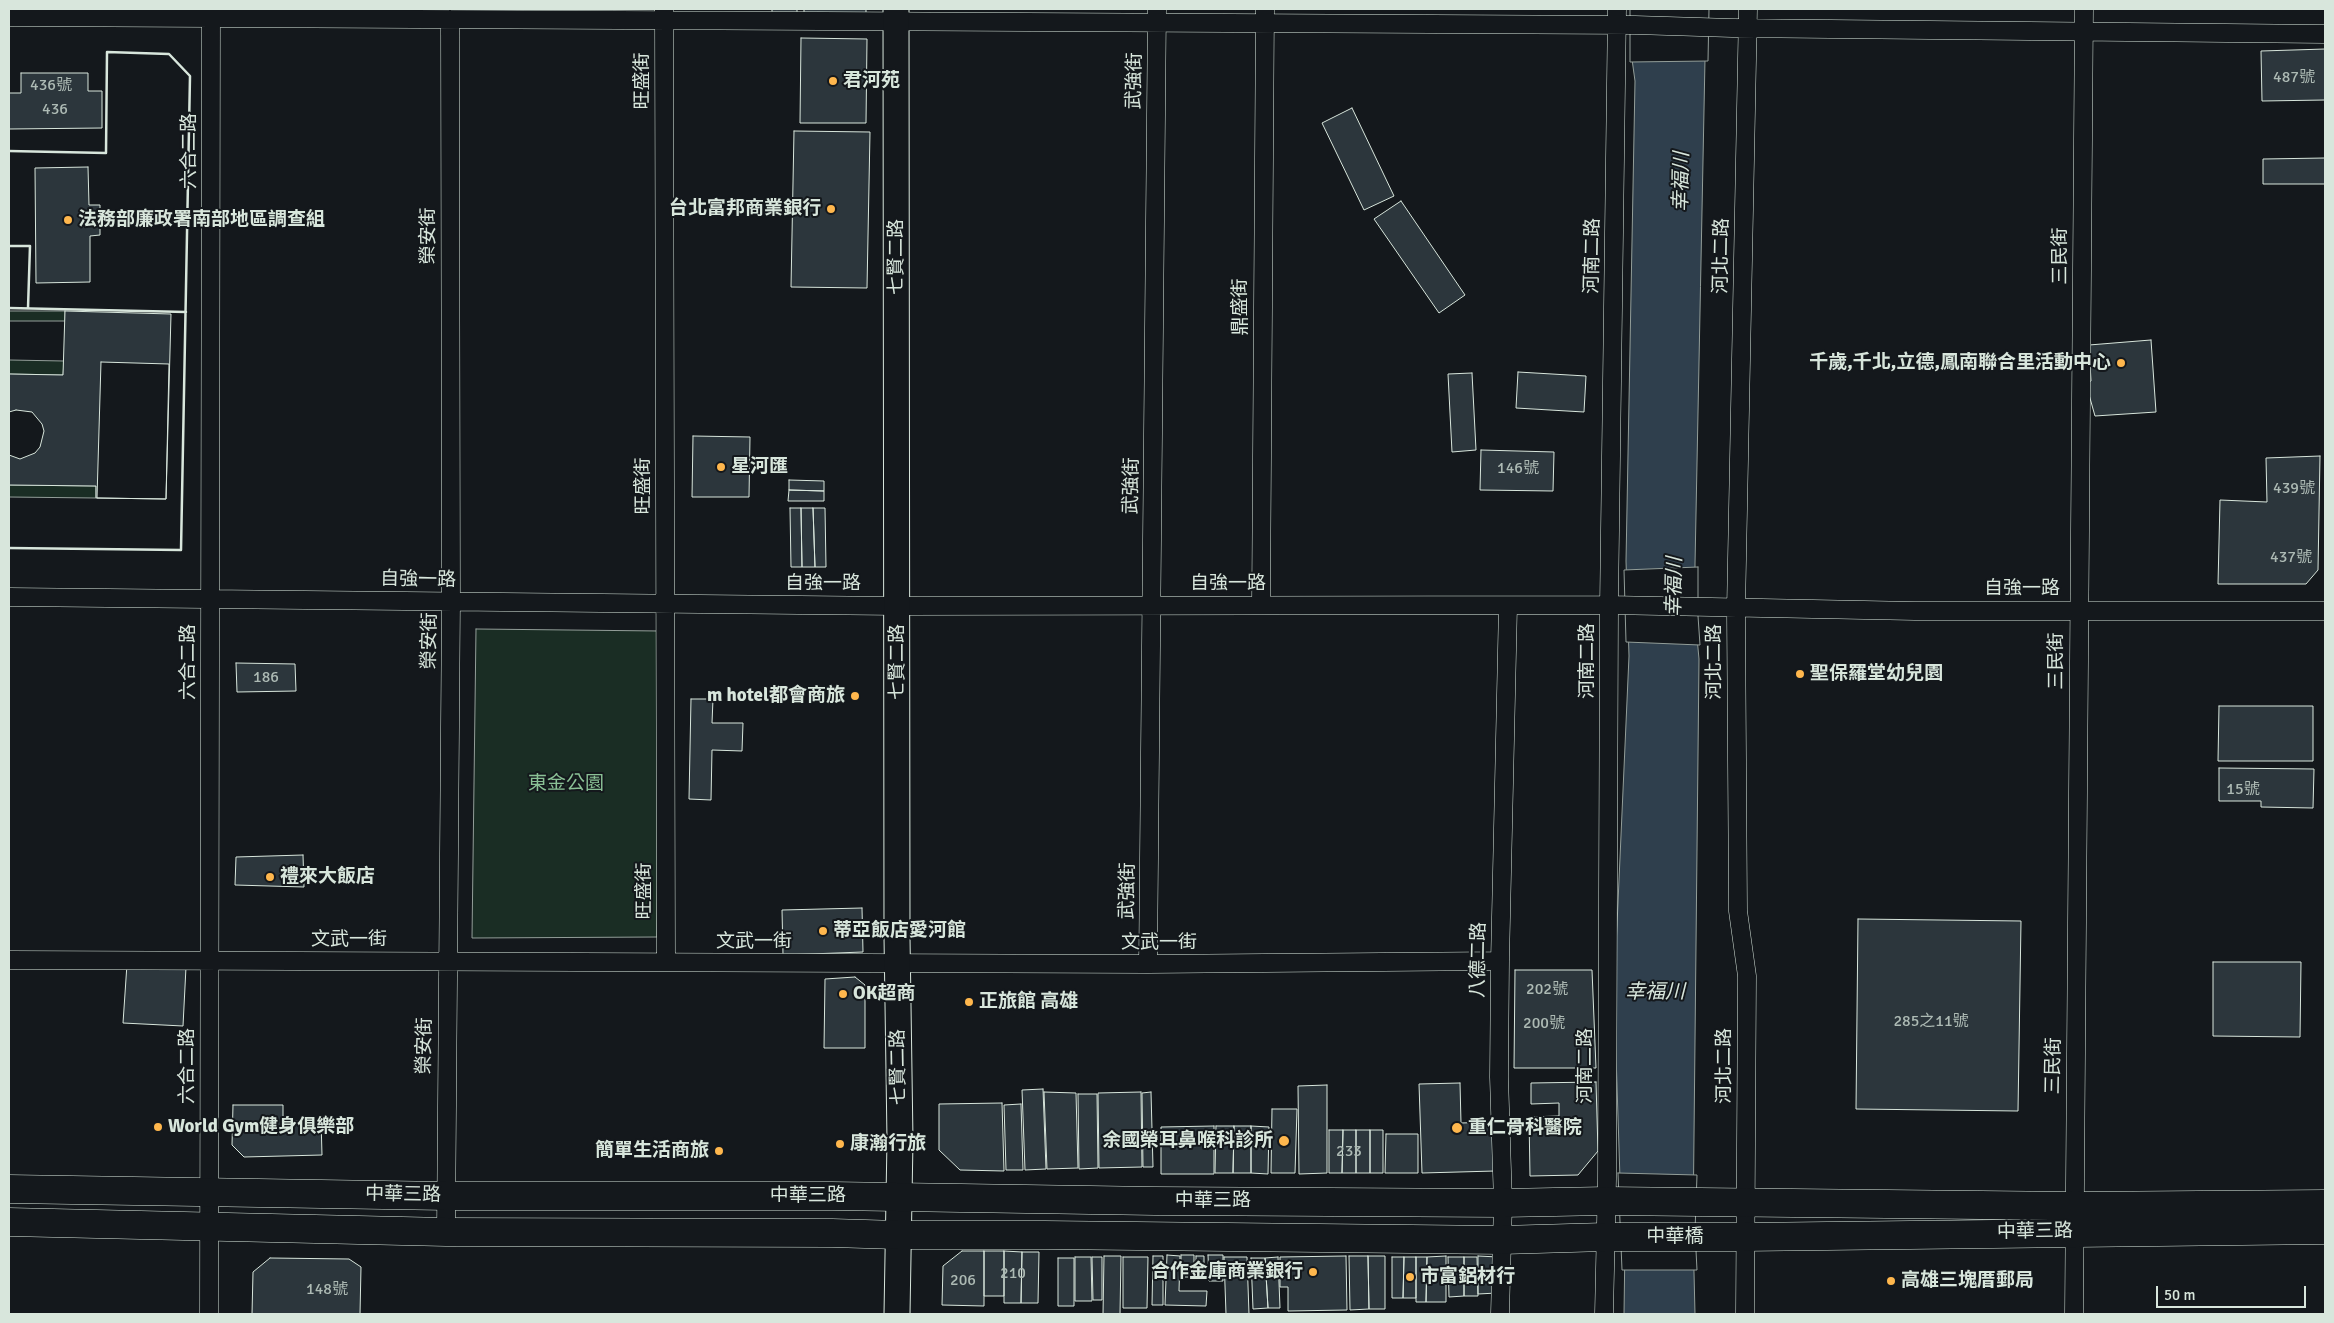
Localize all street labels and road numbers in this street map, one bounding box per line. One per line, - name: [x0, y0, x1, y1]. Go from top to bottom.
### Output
- street label: 武強街: [1123, 52, 1147, 110]
- street label: 旺盛街: [632, 53, 654, 109]
- street label: 六合二路: [179, 113, 201, 189]
- street label: 榮安街: [418, 208, 440, 264]
- street label: 河南二路: [1581, 218, 1605, 294]
- street label: 河北二路: [1710, 218, 1734, 294]
- street label: 七賢二路: [886, 219, 908, 295]
- street label: 三民街: [2050, 228, 2072, 284]
- street label: 鼎盛街: [1230, 279, 1252, 335]
- street label: 武強街: [1120, 457, 1144, 515]
- street label: 旺盛街: [633, 458, 655, 514]
- street label: 自強一路: [380, 568, 456, 592]
- street label: 自強一路: [785, 573, 861, 595]
- street label: 自強一路: [1190, 573, 1266, 595]
- street label: 自強一路: [1984, 578, 2060, 600]
- street label: 榮安街: [418, 612, 442, 670]
- street label: 河南二路: [1577, 623, 1599, 699]
- street label: 六合二路: [178, 624, 200, 700]
- street label: 七賢二路: [887, 624, 909, 700]
- street label: 河北二路: [1704, 624, 1726, 700]
- street label: 三民街: [2046, 633, 2068, 689]
- street label: 武強街: [1116, 862, 1140, 920]
- street label: 旺盛街: [634, 863, 656, 919]
- street label: 八德二路: [1467, 922, 1491, 998]
- street label: 文武一街: [311, 929, 387, 951]
- street label: 文武一街: [716, 931, 792, 953]
- street label: 文武一街: [1121, 932, 1197, 954]
- street label: 榮安街: [413, 1017, 437, 1075]
- street label: 六合二路: [177, 1028, 199, 1104]
- street label: 河南二路: [1575, 1028, 1597, 1104]
- street label: 河北二路: [1714, 1028, 1736, 1104]
- street label: 七賢二路: [887, 1029, 911, 1105]
- street label: 三民街: [2042, 1037, 2066, 1095]
- street label: 中華三路: [365, 1183, 441, 1207]
- street label: 中華三路: [770, 1185, 846, 1207]
- street label: 中華三路: [1175, 1190, 1251, 1212]
- street label: 中華三路: [1997, 1220, 2073, 1244]
- street label: 中華橋: [1647, 1226, 1703, 1248]

